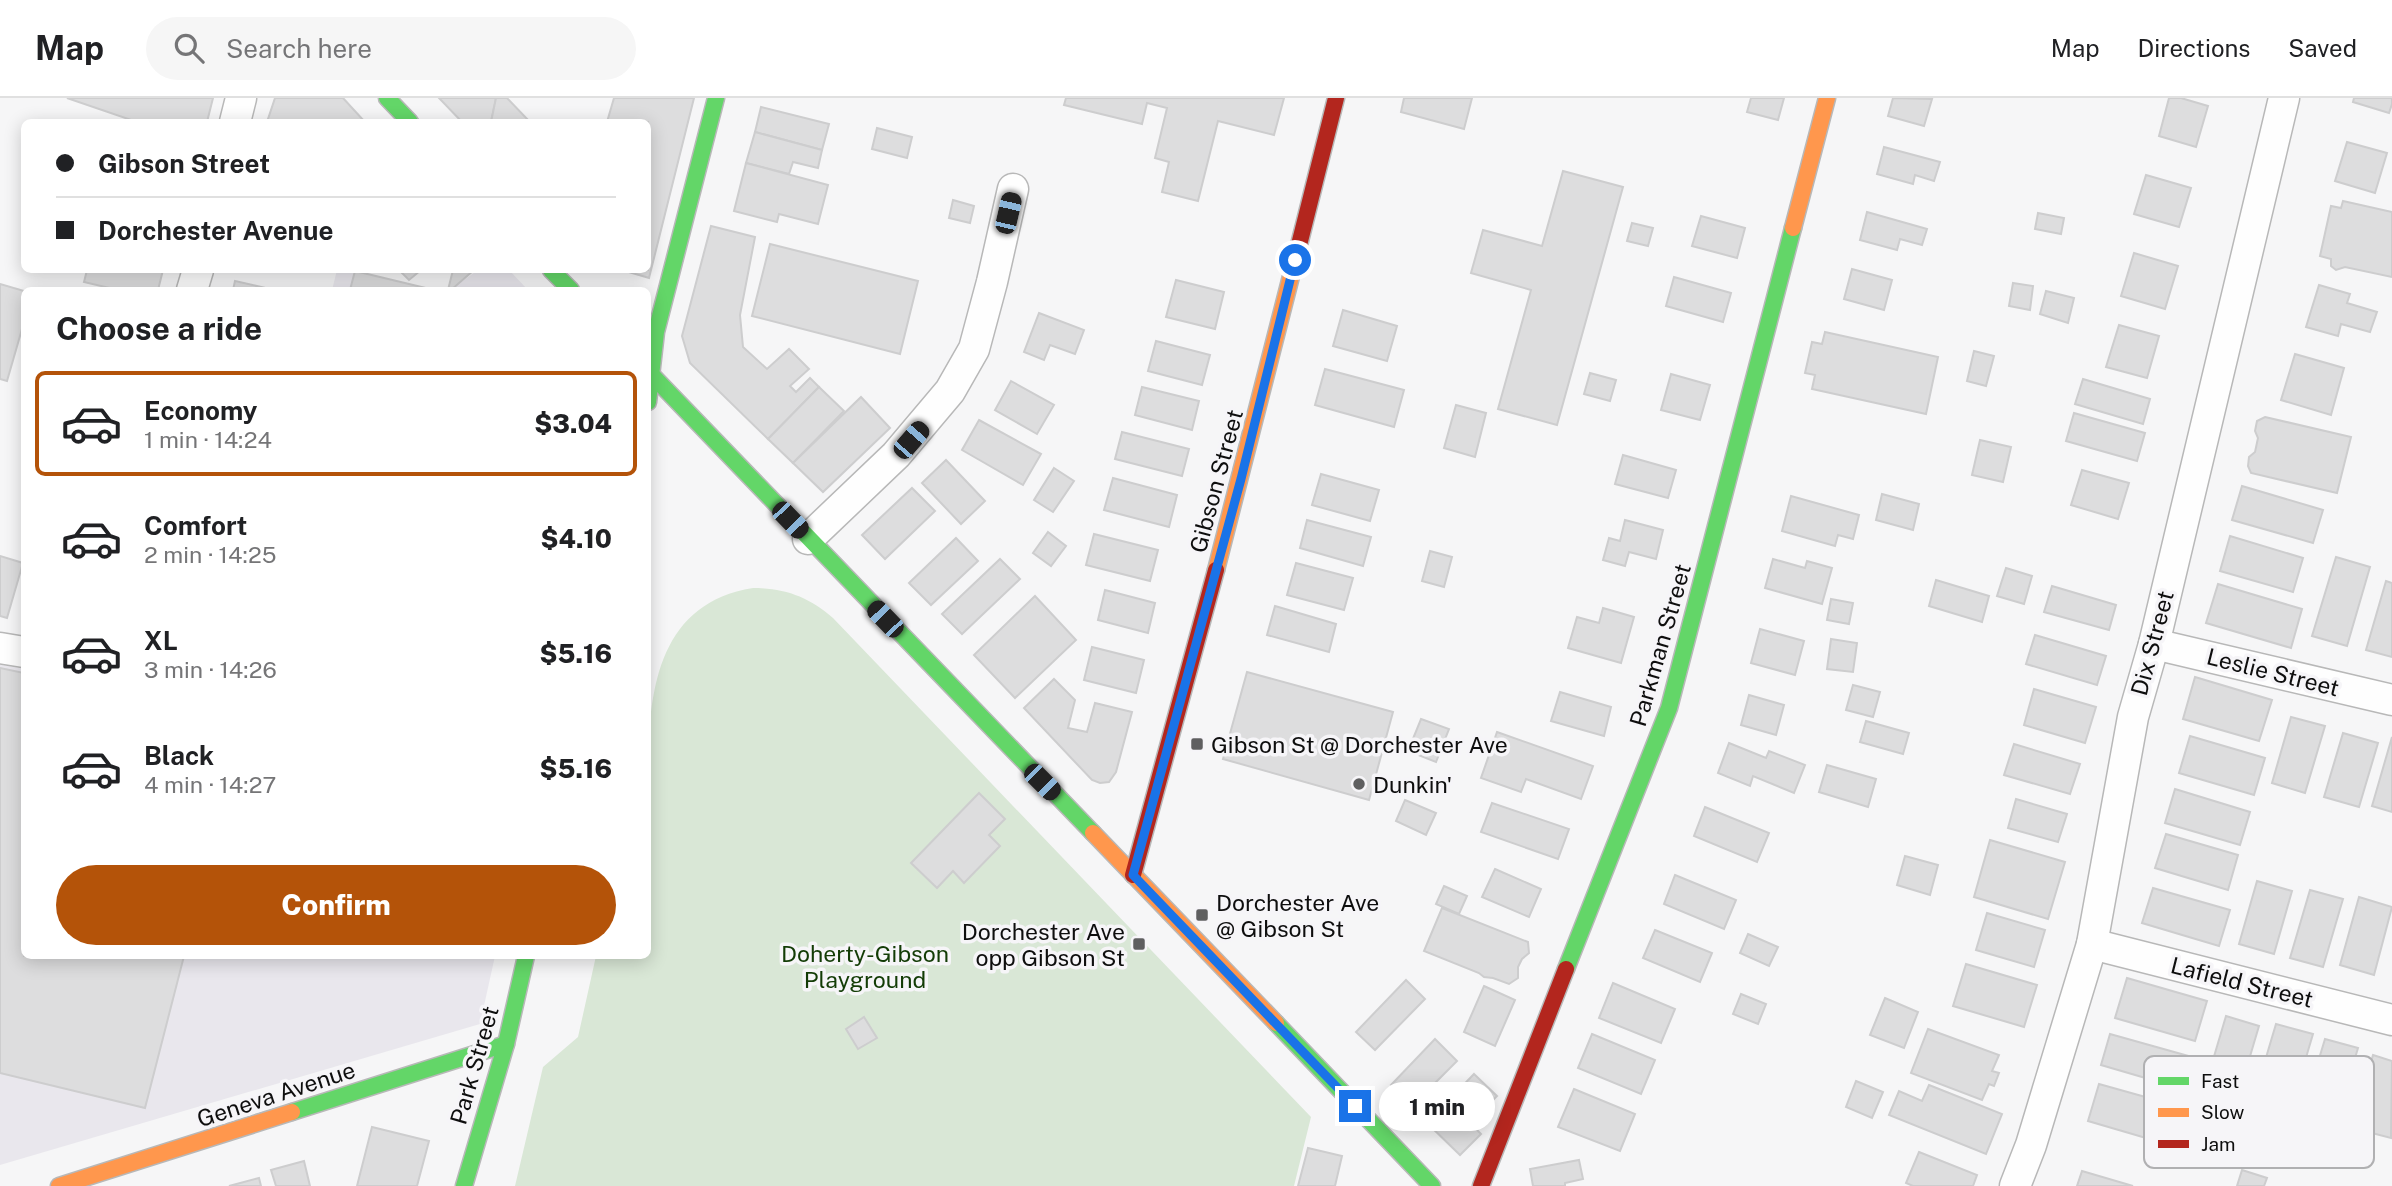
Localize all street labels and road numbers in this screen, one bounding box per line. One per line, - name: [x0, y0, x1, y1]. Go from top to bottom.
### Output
- street label: Gibson Street: [1184, 406, 1248, 556]
- street label: Parkman Street: [1624, 561, 1696, 729]
- street label: Dix Street: [2125, 588, 2179, 698]
- street label: Leslie Street: [2204, 642, 2342, 702]
- street label: Lafield Street: [2168, 951, 2316, 1013]
- street label: Park Street: [444, 1003, 504, 1127]
- street label: Geneva Avenue: [194, 1056, 358, 1132]

